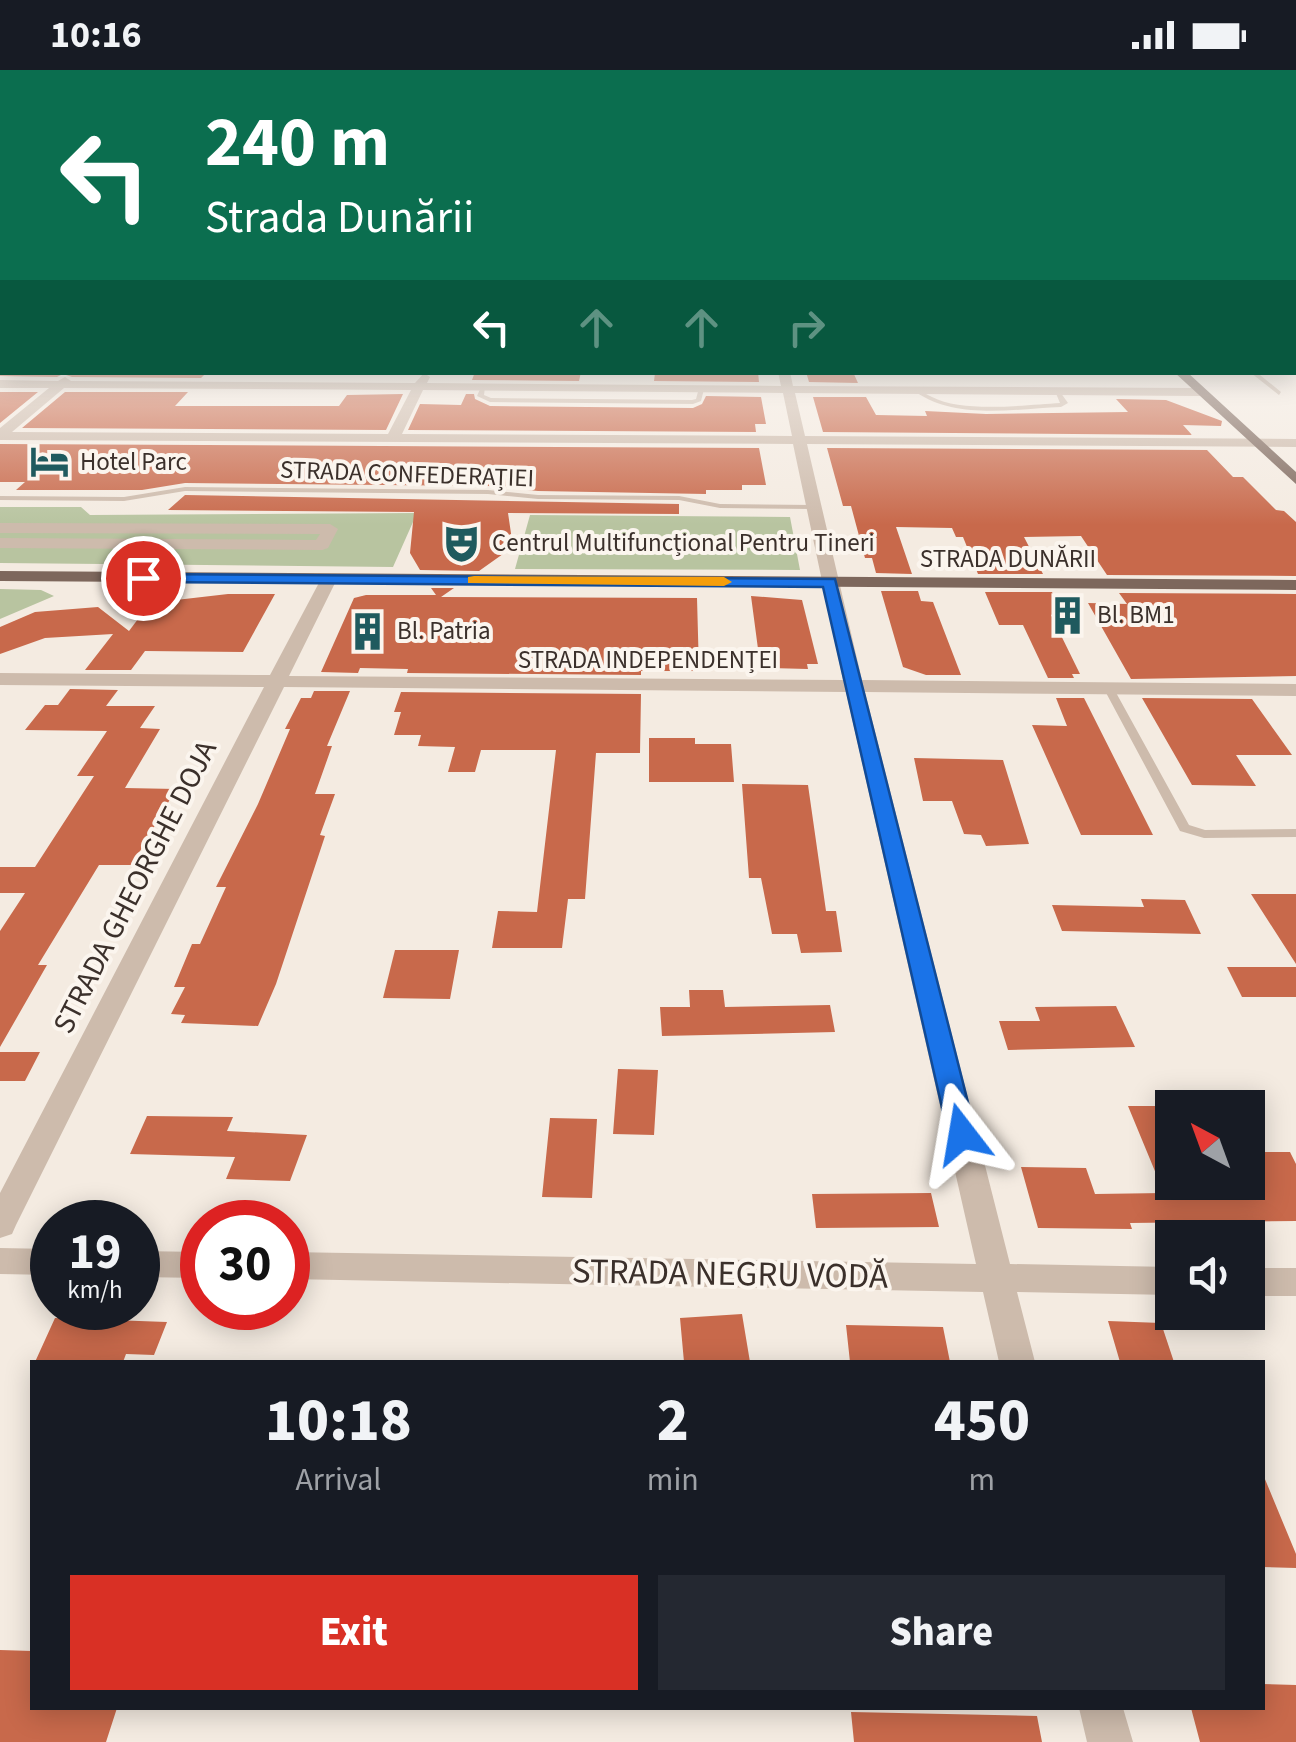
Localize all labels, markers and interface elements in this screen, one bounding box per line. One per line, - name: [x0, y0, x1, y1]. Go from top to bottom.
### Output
- text: 10:16: [50, 8, 142, 62]
- text: 240 m: [205, 93, 390, 193]
- icon: left: [40, 110, 170, 240]
- text: Strada Dunării: [205, 186, 474, 250]
- icon: left: [464, 300, 519, 355]
- icon: ahead: [569, 300, 624, 355]
- icon: ahead: [674, 300, 729, 355]
- icon: right: [779, 300, 834, 355]
- hotel icon: Hotel Parc: [29, 441, 71, 483]
- place label: Hotel Parc: [80, 444, 187, 480]
- street label: STRADA CONFEDERAȚIEI: [279, 452, 535, 496]
- theatre icon: Centrul Multifuncțional Pentru Tineri: [441, 522, 483, 564]
- place label: Centrul Multifuncțional Pentru Tineri: [492, 525, 875, 561]
- pin: [101, 536, 186, 621]
- street label: STRADA DUNĂRII: [920, 541, 1096, 577]
- icon: arrive: [116, 551, 171, 606]
- building icon: Bl. BM1: [1046, 594, 1088, 636]
- place label: Bl. BM1: [1097, 597, 1175, 633]
- building icon: Bl. Patria: [346, 610, 388, 652]
- place label: Bl. Patria: [397, 613, 491, 649]
- street label: STRADA INDEPENDENȚEI: [518, 642, 778, 678]
- street label: STRADA GHEORGHE DOJA: [42, 732, 228, 1041]
- position arrow: [910, 1082, 1014, 1186]
- north arrow: [1155, 1090, 1265, 1200]
- map controls: [1155, 1090, 1265, 1330]
- speed limit sign: 30: [180, 1200, 310, 1330]
- text: 19: [69, 1217, 121, 1288]
- button: sound: [1155, 1220, 1265, 1330]
- street label: STRADA NEGRU VODĂ: [572, 1246, 888, 1302]
- text: km/h: [67, 1272, 123, 1308]
- text: 10:18: [265, 1379, 412, 1464]
- text: 2: [657, 1379, 689, 1464]
- text: 450: [934, 1379, 1030, 1464]
- text: Arrival: [295, 1457, 381, 1503]
- text: min: [647, 1457, 699, 1503]
- text: m: [969, 1457, 995, 1503]
- button: Exit: [70, 1575, 638, 1690]
- button: Share: [658, 1575, 1225, 1690]

